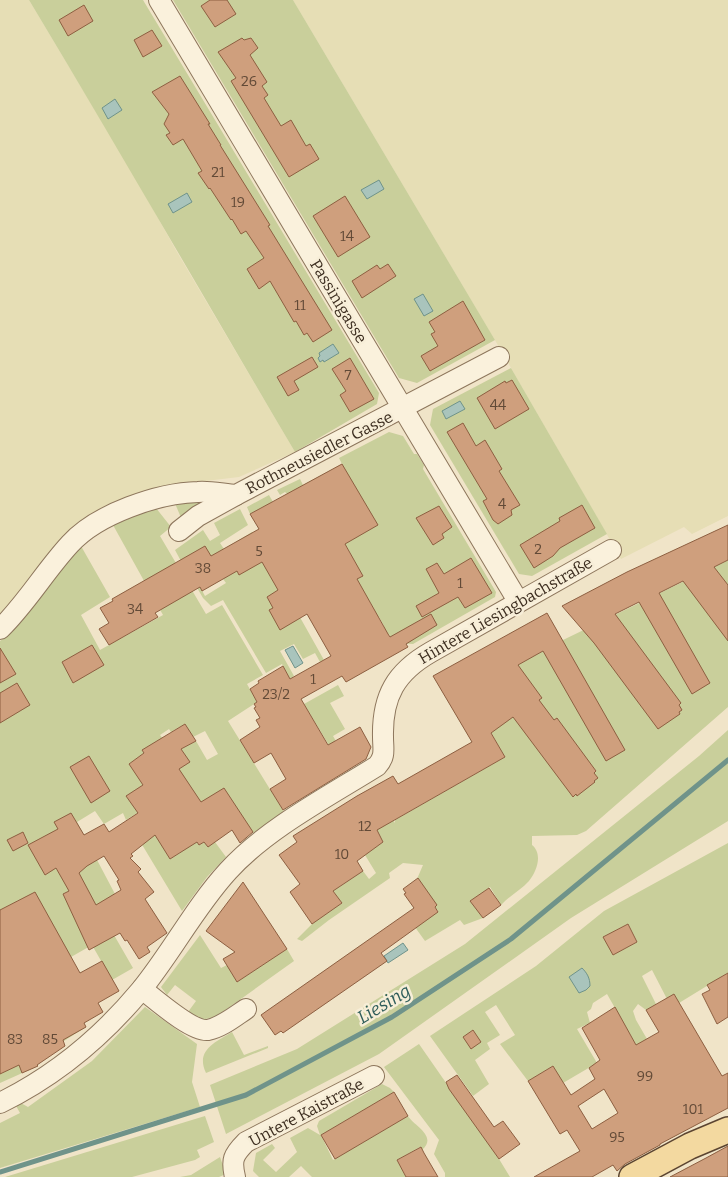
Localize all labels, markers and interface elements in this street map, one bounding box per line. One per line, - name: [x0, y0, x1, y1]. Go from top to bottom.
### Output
- house number: 26: [241, 73, 257, 90]
- house number: 21: [211, 164, 225, 181]
- house number: 19: [231, 194, 245, 211]
- house number: 14: [340, 228, 354, 245]
- street label: Passinigasse: [306, 256, 371, 347]
- house number: 11: [294, 297, 306, 314]
- house number: 7: [344, 367, 352, 384]
- house number: 44: [490, 397, 506, 414]
- street label: Rothneusiedler Gasse: [243, 407, 396, 498]
- house number: 4: [498, 496, 506, 513]
- house number: 2: [534, 541, 542, 558]
- house number: 5: [255, 543, 263, 560]
- street label: Hintere Liesingbachstraße: [415, 553, 596, 668]
- house number: 38: [195, 560, 211, 577]
- house number: 1: [457, 575, 463, 592]
- house number: 34: [127, 601, 143, 618]
- house number: 1: [310, 671, 316, 688]
- house number: 23/2: [262, 686, 290, 703]
- house number: 12: [358, 818, 372, 835]
- house number: 10: [335, 846, 349, 863]
- water label: Liesing: [353, 980, 415, 1028]
- house number: 83: [7, 1031, 23, 1048]
- house number: 85: [42, 1031, 58, 1048]
- house number: 99: [637, 1068, 653, 1085]
- street label: Untere Kaistraße: [246, 1074, 367, 1151]
- house number: 101: [683, 1101, 703, 1118]
- house number: 95: [609, 1129, 625, 1146]

